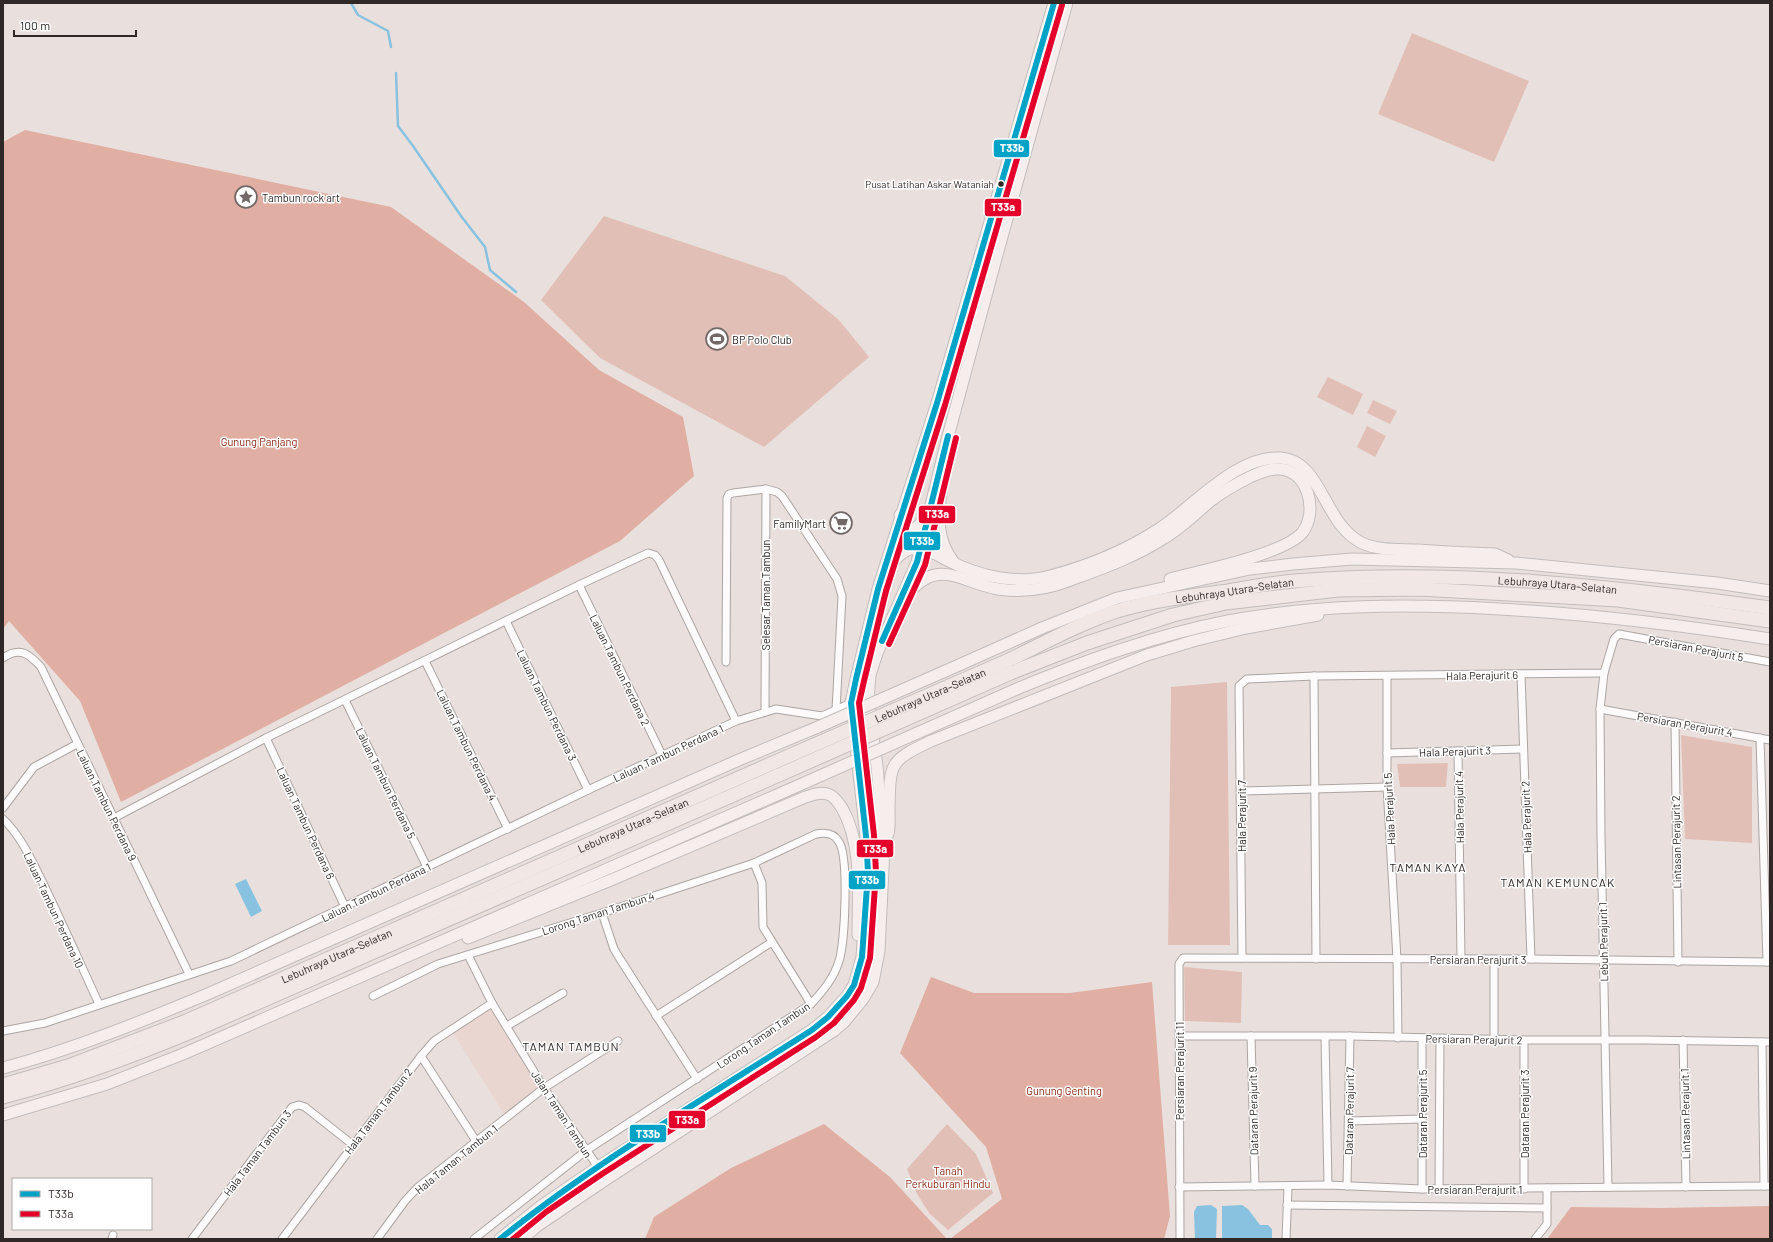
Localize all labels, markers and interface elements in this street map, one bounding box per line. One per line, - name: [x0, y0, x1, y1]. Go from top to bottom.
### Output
- scale bar: [14, 12, 136, 38]
- text: 100 m: [20, 18, 50, 32]
- line badge: T33b: [993, 139, 1030, 158]
- text: T33b: [1000, 141, 1024, 154]
- place label: Pusat Latihan Askar Wataniah: [865, 178, 994, 190]
- marker: Pusat Latihan Askar Wataniah: [996, 179, 1006, 189]
- place icon: Tambun rock art: [233, 184, 259, 210]
- place label: Tambun rock art: [262, 191, 340, 204]
- line badge: T33a: [984, 198, 1022, 217]
- text: T33a: [991, 200, 1015, 213]
- sports icon: BP Polo Club: [704, 326, 730, 352]
- place label: BP Polo Club: [732, 333, 792, 346]
- park label: Gunung Panjang: [221, 435, 297, 448]
- line badge: T33a: [918, 505, 956, 524]
- text: T33a: [925, 507, 949, 520]
- supermarket icon: FamilyMart: [828, 510, 854, 536]
- place label: FamilyMart: [773, 517, 826, 530]
- line badge: T33b: [903, 531, 941, 551]
- text: T33b: [910, 534, 934, 547]
- street label: Selesar Taman Tambun: [759, 539, 772, 650]
- street label: Lebuhraya Utara–Selatan: [1498, 573, 1618, 595]
- street label: Lebuhraya Utara–Selatan: [1174, 575, 1294, 605]
- street label: Laluan Tambun Perdana 2: [587, 612, 653, 728]
- street label: Persiaran Perajurit 5: [1647, 632, 1745, 664]
- street label: Laluan Tambun Perdana 3: [514, 647, 580, 763]
- street label: Lebuhraya Utara–Selatan: [872, 664, 987, 724]
- street label: Hala Perajurit 6: [1446, 668, 1519, 682]
- street label: Laluan Tambun Perdana 4: [434, 687, 500, 803]
- street label: Persiaran Perajurit 4: [1636, 709, 1734, 739]
- street label: Laluan Tambun Perdana 1: [611, 722, 725, 784]
- street label: Laluan Tambun Perdana 5: [353, 725, 419, 841]
- street label: Hala Perajurit 3: [1419, 743, 1491, 759]
- street label: Laluan Tambun Perdana 9: [74, 747, 140, 863]
- street label: Laluan Tambun Perdana 6: [274, 765, 338, 881]
- street label: Hala Perajurit 4: [1452, 771, 1466, 843]
- street label: Hala Perajurit 5: [1381, 772, 1397, 845]
- street label: Hala Perajurit 7: [1235, 780, 1248, 852]
- street label: Hala Perajurit 2: [1518, 780, 1534, 853]
- street label: Lebuhraya Utara–Selatan: [575, 795, 690, 855]
- street label: Lintasan Perajurit 2: [1669, 795, 1683, 889]
- line badge: T33a: [856, 839, 894, 858]
- text: T33a: [863, 842, 887, 855]
- street label: Laluan Tambun Perdana 10: [21, 850, 87, 970]
- street label: Laluan Tambun Perdana 1: [319, 860, 433, 924]
- district label: TAMAN KAYA: [1389, 860, 1467, 874]
- line badge: T33b: [848, 870, 886, 890]
- text: T33b: [855, 873, 879, 886]
- district label: TAMAN KEMUNCAK: [1501, 875, 1615, 889]
- street label: Lorong Taman Tambun 4: [540, 889, 656, 937]
- street label: Lebuh Perajurit 1: [1596, 902, 1610, 982]
- street label: Lebuhraya Utara–Selatan: [279, 925, 394, 985]
- street label: Persiaran Perajurit 3: [1430, 953, 1526, 966]
- street label: Lorong Taman Tambun: [714, 999, 812, 1071]
- street label: Persiaran Perajurit 11: [1173, 1022, 1186, 1120]
- street label: Persiaran Perajurit 2: [1425, 1032, 1523, 1046]
- district label: TAMAN TAMBUN: [522, 1039, 620, 1053]
- street label: Hala Taman Tambun 2: [341, 1065, 415, 1157]
- street label: Dataran Perajurit 9: [1246, 1066, 1260, 1155]
- street label: Dataran Perajurit 7: [1342, 1067, 1356, 1155]
- street label: Jalan Taman Tambun: [529, 1068, 595, 1160]
- street label: Lintasan Perajurit 1: [1678, 1068, 1692, 1160]
- street label: Dataran Perajurit 5: [1416, 1069, 1429, 1158]
- street label: Dataran Perajurit 3: [1518, 1070, 1531, 1158]
- park label: Gunung Genting: [1026, 1084, 1102, 1097]
- street label: Hala Taman Tambun 3: [220, 1107, 294, 1199]
- line badge: T33a: [668, 1110, 706, 1129]
- text: T33a: [675, 1113, 699, 1126]
- street label: Hala Taman Tambun 1: [412, 1122, 500, 1196]
- line badge: T33b: [629, 1124, 667, 1143]
- text: T33b: [636, 1127, 660, 1140]
- park label: Tanah Perkuburan Hindu: [906, 1164, 991, 1190]
- legend: [12, 1178, 152, 1230]
- street label: Persiaran Perajurit 1: [1428, 1183, 1522, 1196]
- text: T33b: [48, 1186, 74, 1200]
- text: T33a: [48, 1206, 73, 1220]

